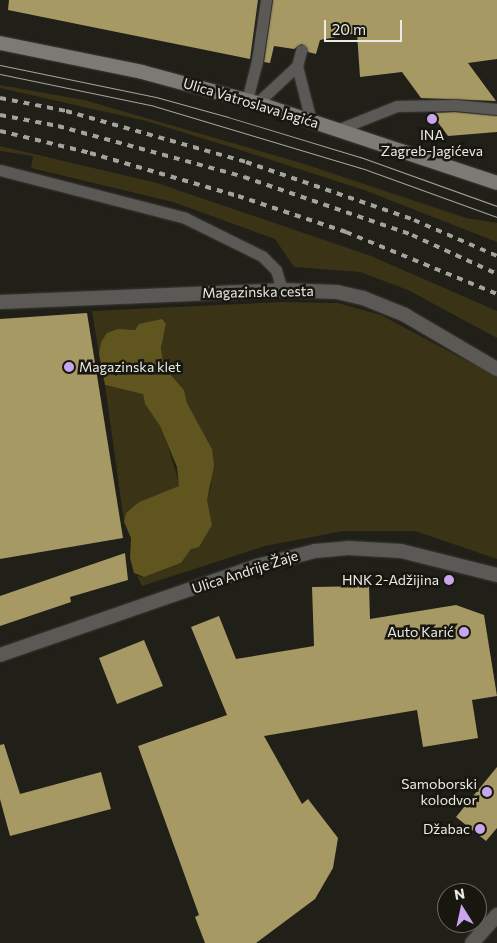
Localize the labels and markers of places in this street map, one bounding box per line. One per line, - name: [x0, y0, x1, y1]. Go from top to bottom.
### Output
- marker: INA Zagreb-Jagićeva: [426, 113, 438, 125]
- place label: INA Zagreb-Jagićeva: [381, 127, 483, 160]
- place label: Magazinska klet: [79, 359, 181, 375]
- marker: Magazinska klet: [63, 361, 75, 373]
- place label: HNK 2-Adžijina: [342, 572, 439, 588]
- marker: HNK 2-Adžijina: [443, 574, 455, 586]
- place label: Auto Karić: [387, 624, 454, 640]
- marker: Auto Karić: [458, 626, 470, 638]
- place label: Samoborski kolodvor: [401, 776, 477, 809]
- marker: Samoborski kolodvor: [481, 786, 493, 798]
- place label: Džabac: [423, 821, 470, 837]
- marker: Džabac: [474, 823, 486, 835]

